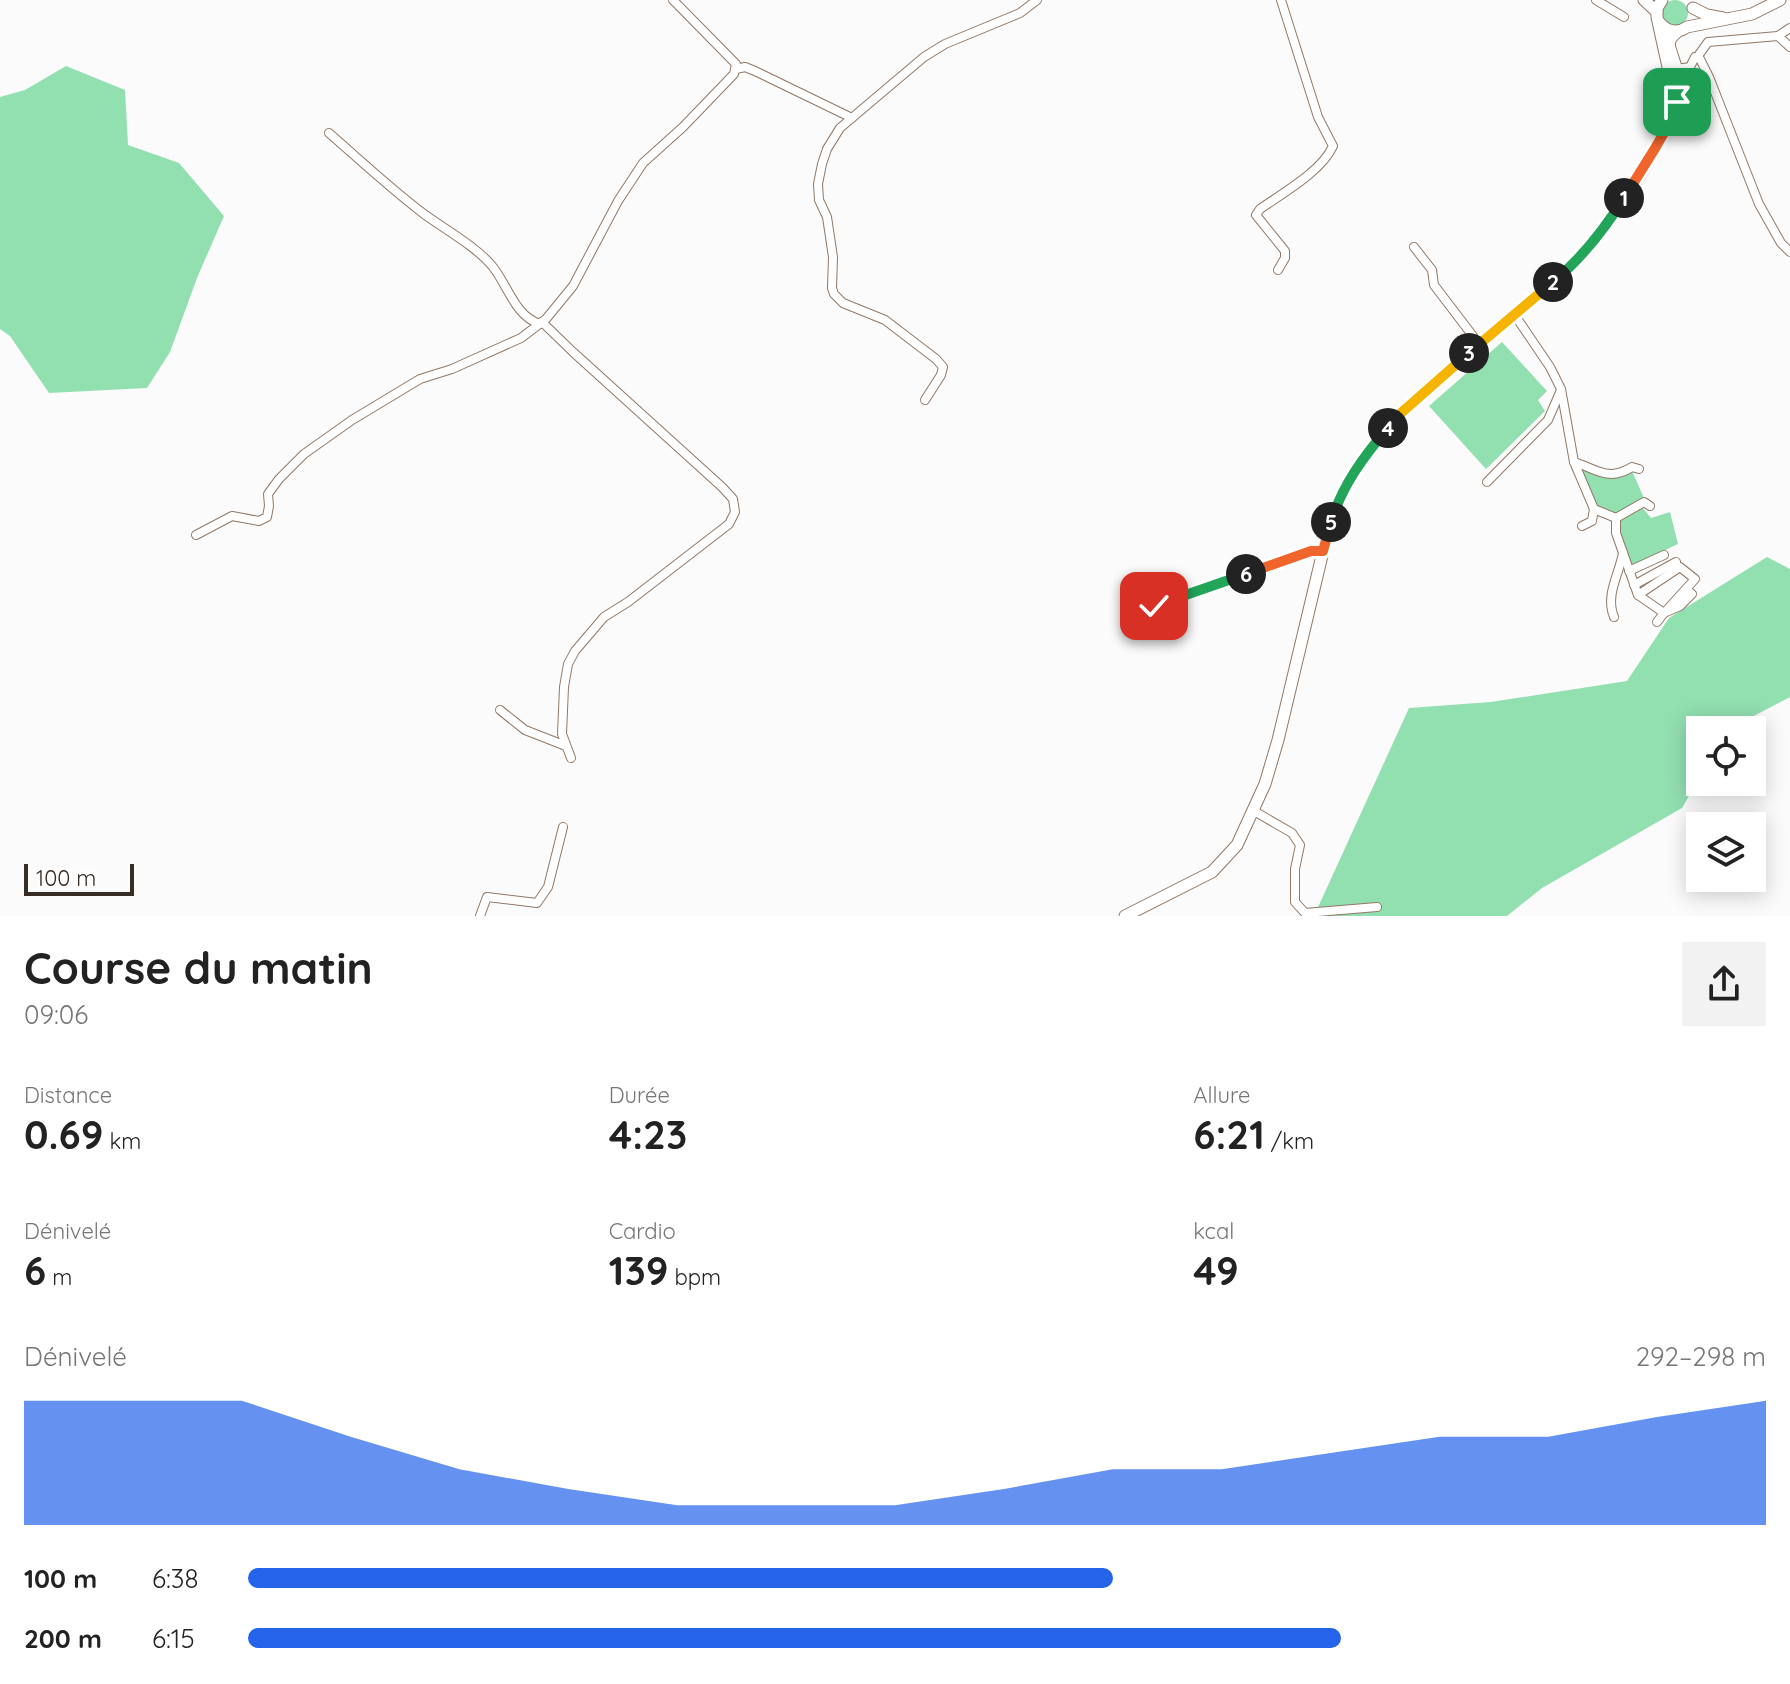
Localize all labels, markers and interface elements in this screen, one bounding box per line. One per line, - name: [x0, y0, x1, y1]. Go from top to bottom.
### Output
- pin: [1643, 68, 1711, 136]
- icon: arrive: [1655, 80, 1699, 124]
- pin: 1: [1604, 178, 1644, 218]
- text: 1: [1620, 184, 1628, 212]
- pin: 2: [1533, 262, 1573, 302]
- text: 2: [1547, 268, 1559, 296]
- pin: 3: [1449, 333, 1489, 373]
- text: 3: [1463, 339, 1475, 367]
- pin: 4: [1368, 408, 1408, 448]
- text: 4: [1382, 414, 1394, 442]
- pin: 5: [1311, 502, 1351, 542]
- text: 5: [1325, 508, 1337, 536]
- pin: 6: [1226, 554, 1266, 594]
- text: 6: [1240, 560, 1252, 588]
- pin: [1120, 572, 1188, 640]
- icon: check: [1132, 584, 1176, 628]
- map controls: [1686, 716, 1766, 892]
- button: locate: [1686, 716, 1766, 796]
- button: layers: [1686, 812, 1766, 892]
- scale bar: [24, 860, 134, 896]
- text: 100 m: [36, 864, 96, 892]
- text: Course du matin: [24, 940, 373, 995]
- button: share: [1682, 942, 1766, 1026]
- text: 09:06: [24, 998, 88, 1031]
- text: Distance: [24, 1081, 112, 1109]
- text: Durée: [609, 1081, 670, 1109]
- text: Allure: [1193, 1081, 1251, 1109]
- text: 0.69: [24, 1109, 103, 1159]
- text: 4:23: [609, 1109, 687, 1159]
- text: 6:21: [1193, 1109, 1265, 1159]
- text: km: [103, 1127, 141, 1155]
- text: /km: [1265, 1127, 1314, 1155]
- text: Dénivelé: [24, 1217, 111, 1245]
- text: Cardio: [609, 1217, 676, 1245]
- text: kcal: [1193, 1217, 1234, 1245]
- text: 6: [24, 1245, 46, 1295]
- text: 139: [609, 1245, 668, 1295]
- text: 49: [1193, 1245, 1239, 1295]
- text: m: [46, 1263, 72, 1291]
- text: bpm: [668, 1263, 721, 1291]
- text: Dénivelé: [24, 1340, 127, 1373]
- text: 292–298 m: [1636, 1340, 1766, 1373]
- text: 100 m: [24, 1562, 97, 1595]
- text: 6:38: [152, 1562, 199, 1595]
- text: 200 m: [24, 1622, 102, 1655]
- text: 6:15: [152, 1622, 195, 1655]

